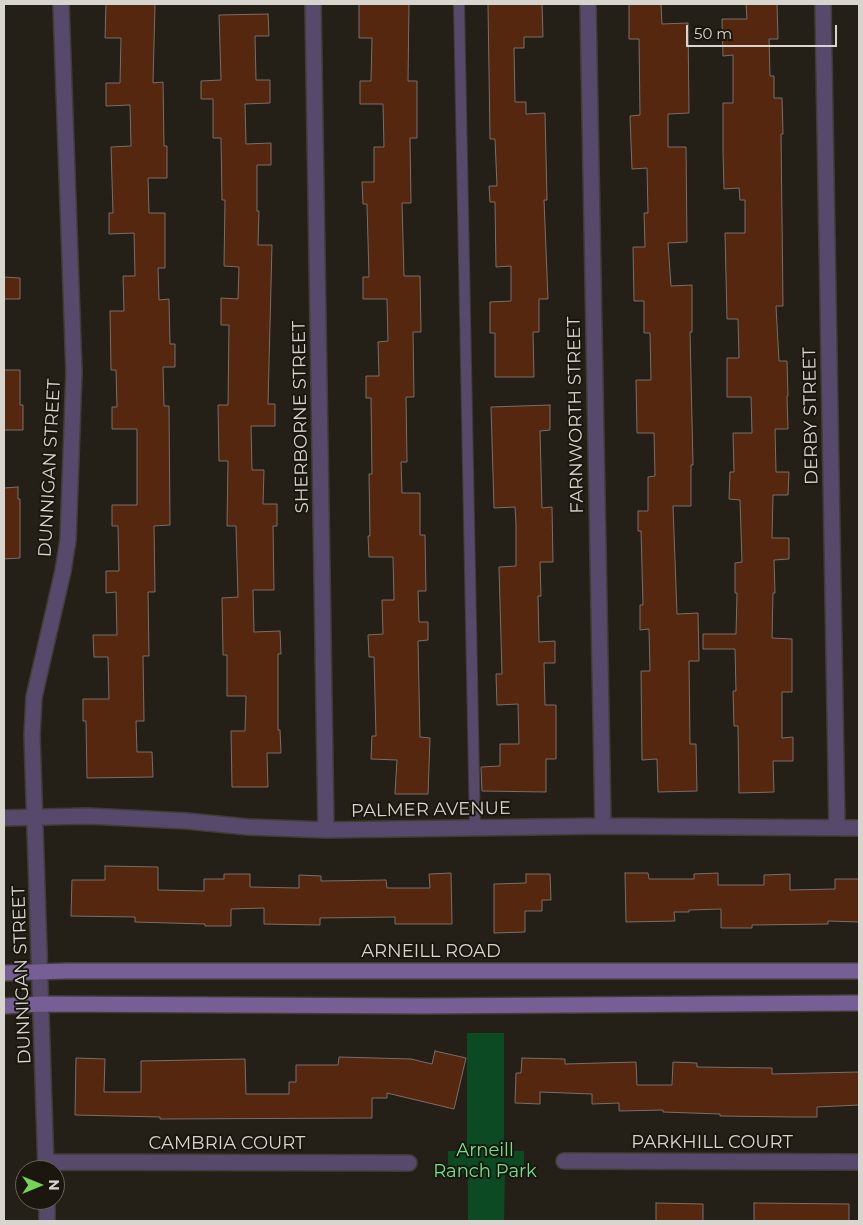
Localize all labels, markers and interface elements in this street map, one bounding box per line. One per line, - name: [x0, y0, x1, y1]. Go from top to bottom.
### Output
- scale bar: [688, 15, 839, 47]
- text: 50 m: [694, 24, 732, 43]
- street label: FARNWORTH STREET: [563, 316, 589, 514]
- street label: SHERBORNE STREET: [289, 321, 313, 513]
- street label: DERBY STREET: [799, 347, 823, 485]
- street label: DUNNIGAN STREET: [35, 378, 65, 558]
- street label: PALMER AVENUE: [351, 798, 511, 822]
- street label: DUNNIGAN STREET: [8, 885, 36, 1065]
- street label: ARNEILL ROAD: [361, 941, 501, 963]
- street label: PARKHILL COURT: [631, 1132, 793, 1154]
- street label: CAMBRIA COURT: [149, 1133, 305, 1155]
- park label: Arneill Ranch Park: [433, 1140, 537, 1182]
- north arrow: [15, 1160, 65, 1210]
- text: N: [45, 1179, 63, 1191]

